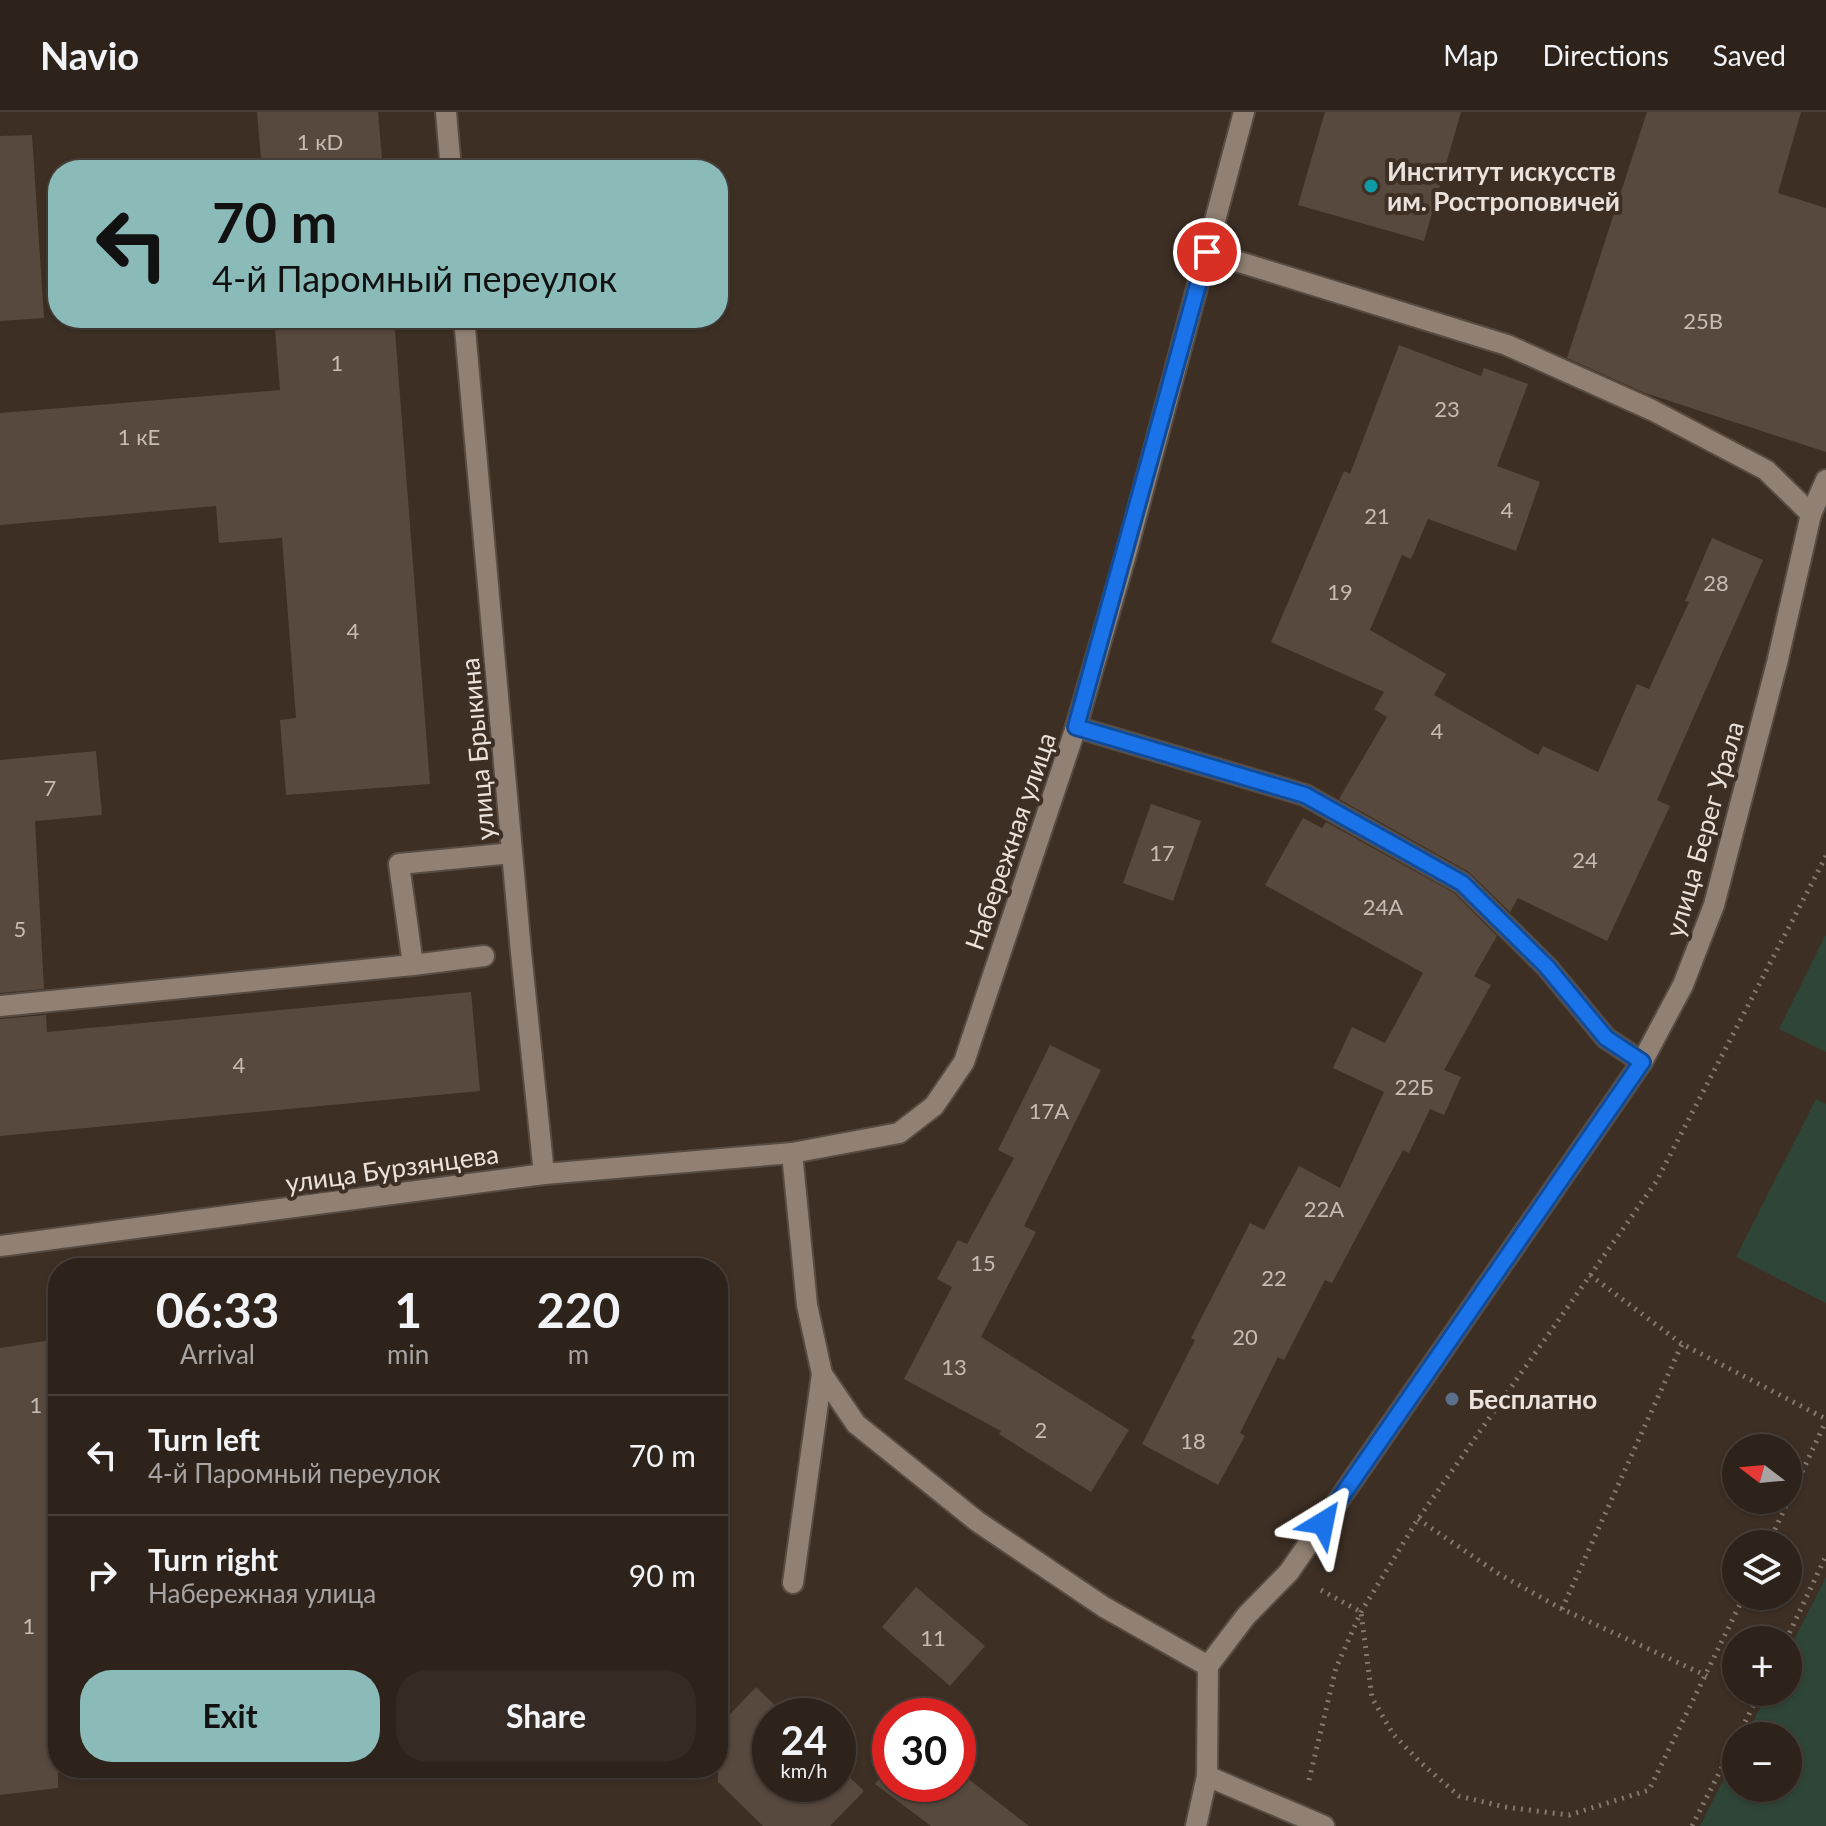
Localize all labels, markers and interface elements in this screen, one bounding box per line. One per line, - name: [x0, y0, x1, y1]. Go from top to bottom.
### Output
- text: Navio: [40, 32, 139, 78]
- text: Map: [1443, 38, 1498, 72]
- text: Directions: [1542, 38, 1669, 72]
- text: Saved: [1713, 38, 1786, 72]
- house number: 1 кD: [297, 128, 343, 155]
- place label: Институт искусств им. Ростроповичей: [1387, 155, 1620, 217]
- marker: Институт искусств им. Ростроповичей: [1362, 177, 1380, 195]
- text: 70 m: [212, 188, 337, 255]
- icon: left: [80, 192, 184, 296]
- pin: [1173, 218, 1241, 286]
- icon: arrive: [1185, 230, 1229, 274]
- text: 4-й Паромный переулок: [212, 256, 617, 300]
- house number: 25В: [1683, 307, 1723, 334]
- house number: 1: [331, 349, 343, 376]
- house number: 23: [1434, 395, 1460, 422]
- house number: 1 кE: [118, 423, 160, 450]
- house number: 4: [1501, 496, 1514, 523]
- house number: 21: [1364, 502, 1390, 529]
- house number: 28: [1703, 569, 1729, 596]
- house number: 19: [1327, 578, 1353, 605]
- house number: 4: [347, 617, 360, 644]
- street label: улица Брыкина: [453, 657, 501, 841]
- house number: 4: [1431, 717, 1444, 744]
- street label: улица Берег Урала: [1658, 717, 1750, 941]
- street label: Набережная улица: [958, 728, 1062, 954]
- house number: 7: [44, 774, 56, 801]
- house number: 17: [1149, 839, 1175, 866]
- house number: 24: [1572, 846, 1598, 873]
- house number: 24А: [1363, 893, 1403, 920]
- house number: 5: [14, 915, 26, 942]
- house number: 4: [233, 1051, 246, 1078]
- house number: 22Б: [1394, 1073, 1434, 1100]
- house number: 17А: [1029, 1097, 1069, 1124]
- street label: улица Бурзянцева: [283, 1137, 501, 1199]
- house number: 22А: [1304, 1195, 1344, 1222]
- house number: 15: [970, 1249, 996, 1276]
- house number: 22: [1261, 1264, 1287, 1291]
- text: 06:33: [156, 1281, 279, 1338]
- text: 1: [394, 1281, 422, 1338]
- text: 220: [537, 1281, 620, 1338]
- house number: 20: [1232, 1323, 1258, 1350]
- text: Arrival: [180, 1338, 255, 1370]
- text: min: [387, 1338, 429, 1370]
- text: m: [568, 1338, 589, 1370]
- house number: 13: [941, 1353, 967, 1380]
- place label: Бесплатно: [1468, 1383, 1597, 1415]
- marker: Бесплатно: [1443, 1390, 1461, 1408]
- house number: 1: [30, 1391, 42, 1418]
- house number: 2: [1035, 1416, 1047, 1443]
- text: Turn left: [148, 1421, 260, 1457]
- house number: 18: [1180, 1427, 1206, 1454]
- icon: left: [80, 1433, 124, 1477]
- north arrow: [1722, 1434, 1802, 1514]
- map controls: [1722, 1434, 1802, 1802]
- text: 70 m: [629, 1437, 696, 1473]
- text: 4-й Паромный переулок: [148, 1457, 441, 1489]
- position arrow: [1281, 1481, 1365, 1565]
- button: layers: [1722, 1530, 1802, 1610]
- text: Turn right: [148, 1541, 278, 1577]
- icon: right: [80, 1553, 124, 1597]
- text: 90 m: [629, 1557, 696, 1593]
- text: Набережная улица: [148, 1577, 376, 1609]
- house number: 1: [23, 1612, 35, 1639]
- house number: 11: [920, 1624, 946, 1651]
- button: +: [1722, 1626, 1802, 1706]
- button: Exit: [80, 1670, 380, 1762]
- button: Share: [396, 1670, 696, 1762]
- speed limit sign: 30: [872, 1698, 976, 1802]
- text: 24: [781, 1716, 827, 1764]
- button: −: [1722, 1722, 1802, 1802]
- text: km/h: [781, 1758, 827, 1782]

